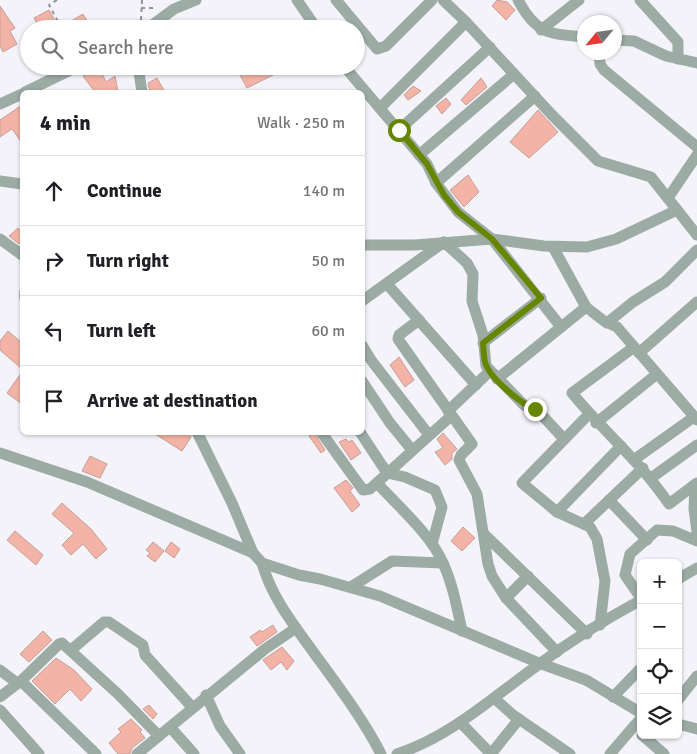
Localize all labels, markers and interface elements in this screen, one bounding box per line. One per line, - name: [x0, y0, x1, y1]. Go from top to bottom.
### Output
- north arrow: [577, 15, 622, 60]
- search box: [20, 20, 365, 75]
- icon: search: [38, 34, 66, 62]
- text: Search here: [78, 36, 174, 60]
- text: 4 min: [40, 110, 91, 136]
- text: Walk · 250 m: [257, 113, 345, 133]
- route start: [388, 119, 411, 142]
- icon: ahead: [40, 177, 68, 205]
- text: Continue: [87, 179, 162, 203]
- text: 140 m: [303, 181, 345, 201]
- icon: right: [40, 247, 68, 275]
- text: Turn right: [87, 249, 169, 273]
- text: 50 m: [311, 251, 345, 271]
- icon: left: [40, 317, 68, 345]
- text: Turn left: [87, 319, 156, 343]
- text: 60 m: [311, 321, 345, 341]
- icon: arrive: [40, 387, 68, 415]
- text: Arrive at destination: [87, 389, 258, 413]
- route end: [524, 398, 547, 421]
- map controls: [637, 559, 682, 739]
- button: +: [637, 559, 682, 604]
- button: −: [637, 604, 682, 649]
- button: locate: [637, 649, 682, 694]
- button: layers: [637, 694, 682, 739]

